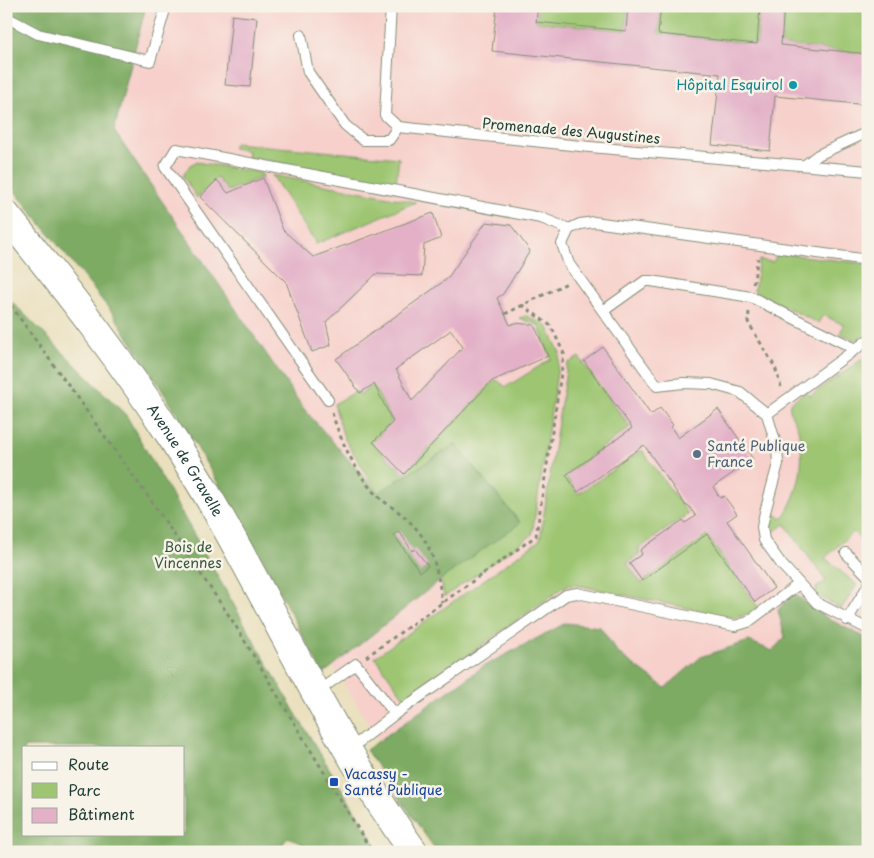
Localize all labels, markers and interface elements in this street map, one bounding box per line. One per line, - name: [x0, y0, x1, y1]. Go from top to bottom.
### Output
- place label: Hôpital Esquirol: [676, 74, 783, 95]
- marker: Hôpital Esquirol: [787, 79, 799, 91]
- street label: Promenade des Augustines: [481, 112, 661, 149]
- street label: Avenue de Gravelle: [142, 400, 229, 520]
- place label: Santé Publique France: [707, 435, 806, 472]
- marker: Santé Publique France: [691, 448, 703, 460]
- park label: Bois de Vincennes: [154, 536, 222, 573]
- legend: [22, 746, 185, 836]
- text: Route: [68, 752, 109, 775]
- place label: Vacassy - Santé Publique: [344, 763, 443, 800]
- marker: Vacassy - Santé Publique: [328, 776, 340, 788]
- text: Parc: [68, 778, 101, 801]
- text: Bâtiment: [68, 802, 135, 825]

